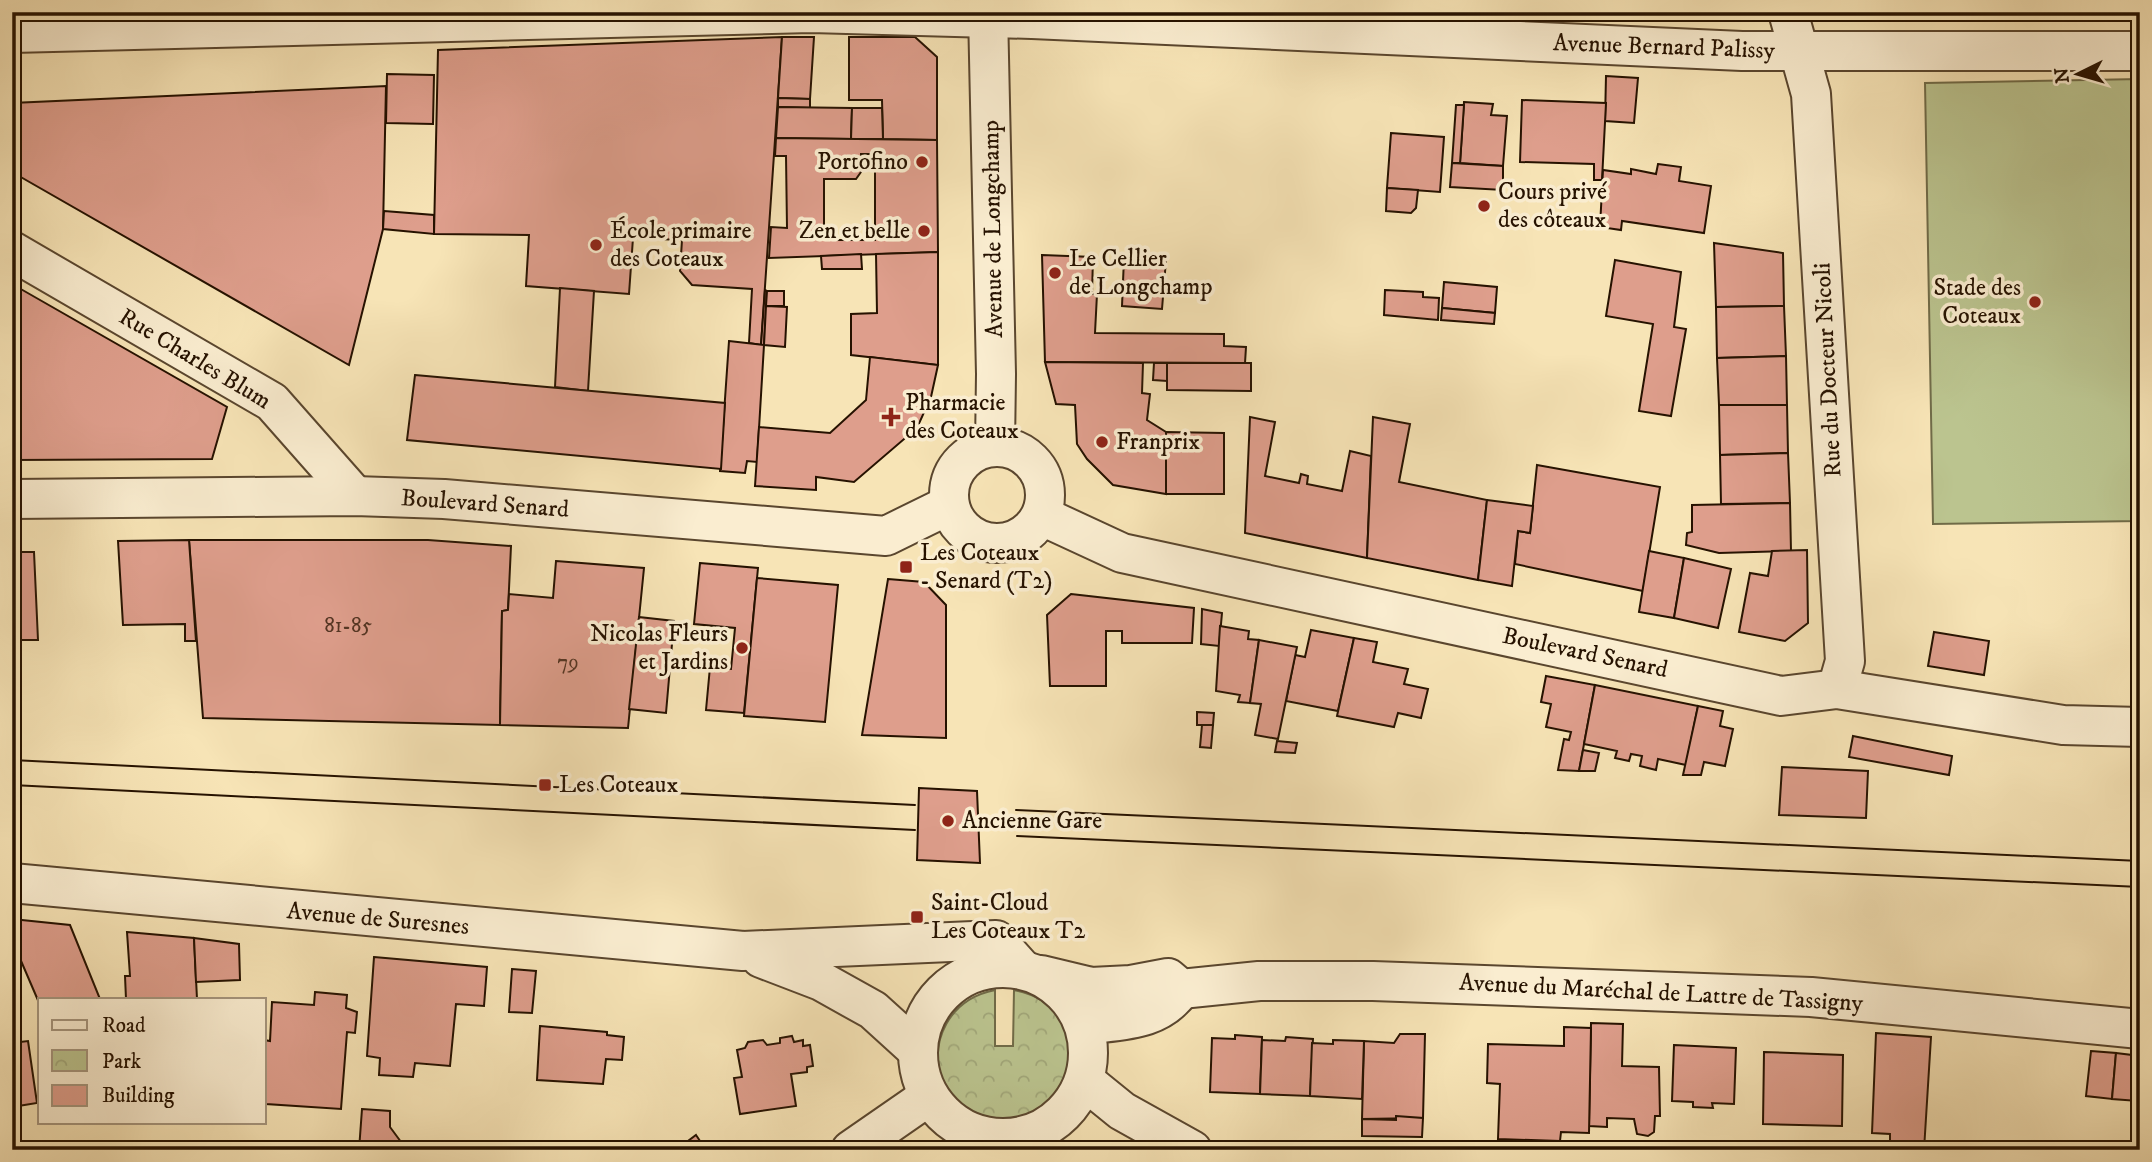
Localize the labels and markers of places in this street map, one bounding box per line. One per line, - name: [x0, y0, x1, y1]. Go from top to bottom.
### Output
- place label: Portofino: [817, 147, 908, 177]
- marker: Portofino: [914, 154, 930, 170]
- place label: Cours privé des côteaux: [1498, 177, 1607, 235]
- marker: Cours privé des côteaux: [1476, 198, 1492, 214]
- place label: École primaire des Coteaux: [610, 216, 752, 274]
- place label: Zen et belle: [799, 216, 910, 246]
- marker: Zen et belle: [916, 223, 932, 239]
- marker: École primaire des Coteaux: [588, 237, 604, 253]
- place label: Le Cellier de Longchamp: [1069, 244, 1212, 302]
- marker: Le Cellier de Longchamp: [1047, 265, 1063, 281]
- place label: Stade des Coteaux: [1934, 273, 2021, 331]
- marker: Stade des Coteaux: [2027, 294, 2043, 310]
- place label: Pharmacie des Coteaux: [905, 388, 1019, 446]
- marker: Pharmacie des Coteaux: [883, 409, 899, 425]
- place label: Franprix: [1116, 427, 1200, 457]
- marker: Franprix: [1094, 434, 1110, 450]
- place label: Les Coteaux - Senard (T2): [920, 538, 1052, 596]
- marker: Les Coteaux - Senard (T2): [898, 559, 914, 575]
- place label: Nicolas Fleurs et Jardins: [590, 619, 728, 677]
- marker: Nicolas Fleurs et Jardins: [734, 640, 750, 656]
- place label: Les Coteaux: [559, 770, 678, 800]
- marker: Les Coteaux: [537, 777, 553, 793]
- place label: Ancienne Gare: [962, 806, 1102, 836]
- marker: Ancienne Gare: [940, 813, 956, 829]
- place label: Saint-Cloud Les Coteaux T2: [931, 888, 1086, 946]
- marker: Saint-Cloud Les Coteaux T2: [909, 909, 925, 925]

